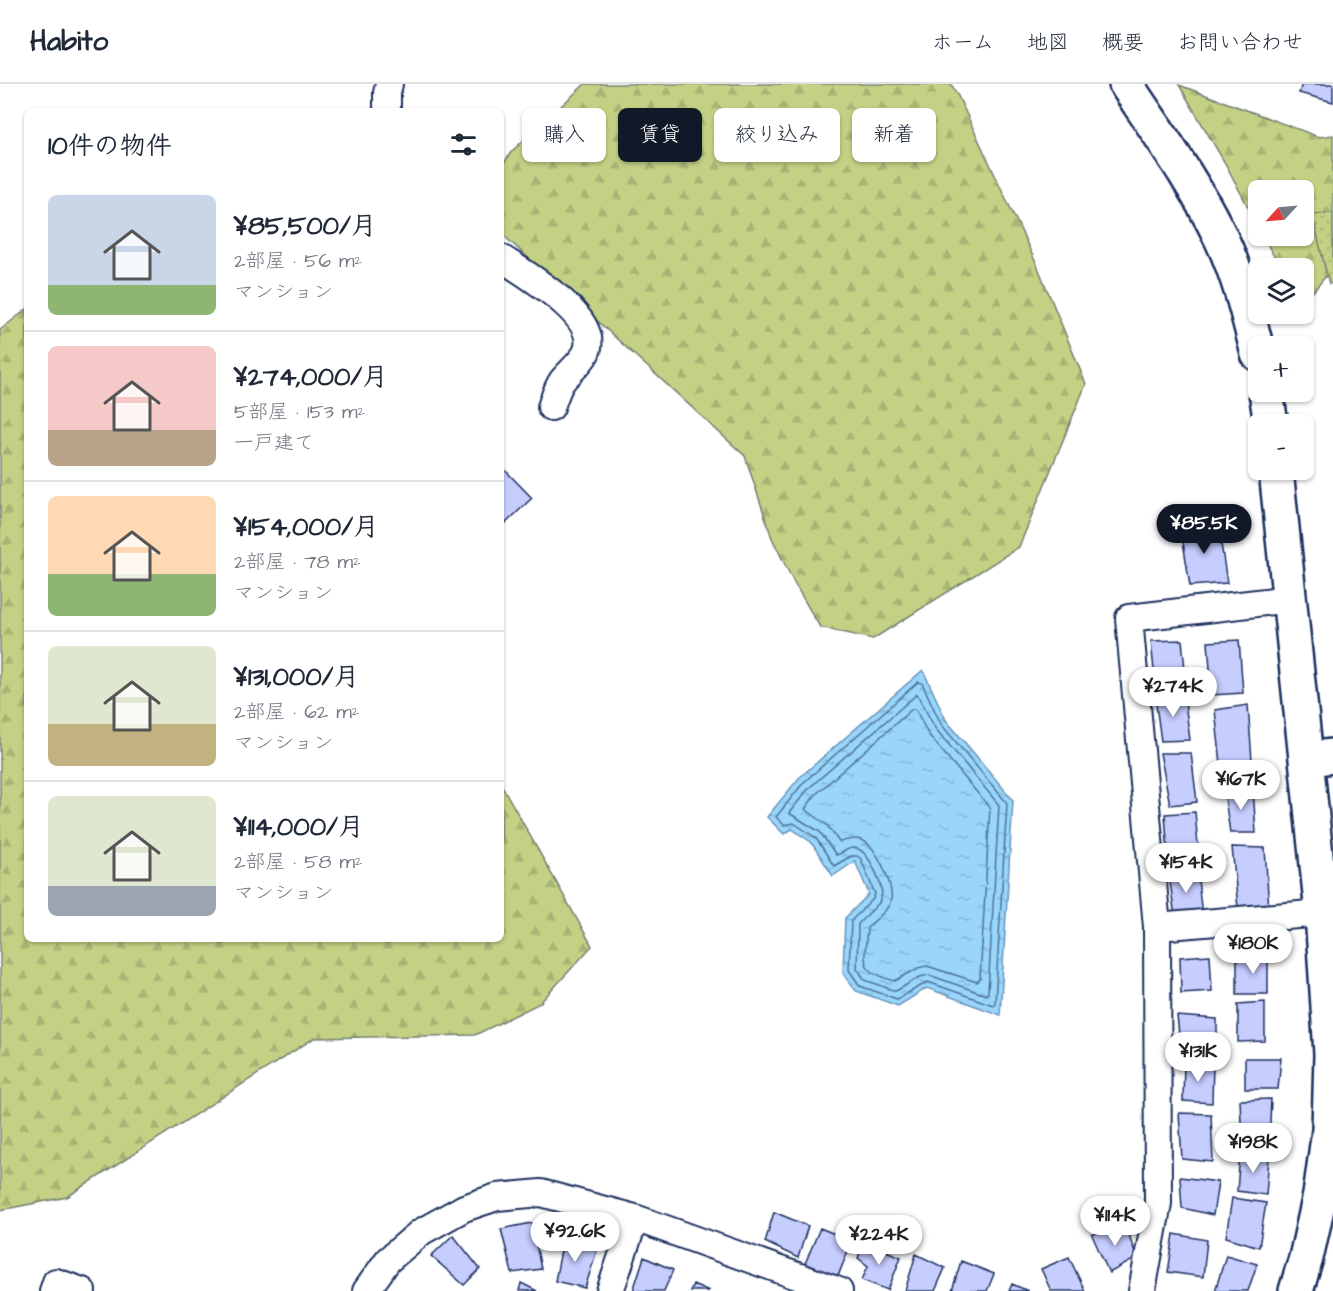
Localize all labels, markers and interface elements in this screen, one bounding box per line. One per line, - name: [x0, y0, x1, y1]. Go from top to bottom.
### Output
- text: Habito: [30, 22, 108, 61]
- text: ホーム: [932, 28, 994, 57]
- text: 地図: [1027, 28, 1069, 57]
- text: 概要: [1102, 28, 1144, 57]
- text: お問い合わせ: [1177, 28, 1303, 57]
- chip: 購入: [522, 108, 606, 162]
- chip: 賃貸: [618, 108, 702, 162]
- chip: 絞り込み: [714, 108, 840, 162]
- chip: 新着: [852, 108, 936, 162]
- text: 10件の物件: [48, 128, 172, 164]
- icon: filters: [447, 128, 480, 161]
- north arrow: [1248, 180, 1314, 246]
- map controls: [1248, 180, 1314, 480]
- text: ¥85,500/月: [234, 208, 377, 244]
- icon: home: [96, 219, 168, 291]
- text: 2部屋 · 56 m²: [234, 247, 362, 275]
- button: layers: [1248, 258, 1314, 324]
- text: マンション: [234, 278, 333, 306]
- button: +: [1248, 336, 1314, 402]
- text: ¥274,000/月: [234, 359, 388, 395]
- icon: home: [96, 370, 168, 442]
- text: 5部屋 · 153 m²: [234, 398, 365, 426]
- button: −: [1248, 414, 1314, 480]
- text: 一戸建て: [234, 429, 314, 457]
- pin: ¥85.5K: [1155, 504, 1253, 555]
- text: ¥154,000/月: [234, 509, 379, 545]
- text: ¥85.5K: [1171, 509, 1237, 537]
- icon: home: [96, 520, 168, 592]
- text: 2部屋 · 78 m²: [234, 548, 361, 576]
- text: マンション: [234, 579, 333, 607]
- text: ¥131,000/月: [234, 659, 359, 695]
- pin: ¥274K: [1131, 667, 1215, 718]
- icon: home: [96, 670, 168, 742]
- text: ¥274K: [1143, 672, 1203, 700]
- text: 2部屋 · 62 m²: [234, 698, 359, 726]
- text: マンション: [234, 729, 333, 757]
- pin: ¥167K: [1199, 760, 1283, 811]
- text: ¥167K: [1216, 765, 1266, 793]
- text: ¥114,000/月: [234, 809, 364, 845]
- icon: home: [96, 820, 168, 892]
- pin: ¥154K: [1144, 843, 1228, 894]
- text: 2部屋 · 58 m²: [234, 848, 362, 876]
- text: ¥154K: [1159, 848, 1213, 876]
- text: マンション: [234, 879, 333, 907]
- pin: ¥180K: [1211, 924, 1295, 975]
- text: ¥180K: [1228, 929, 1278, 957]
- pin: ¥131K: [1156, 1032, 1240, 1083]
- text: ¥131K: [1179, 1037, 1217, 1065]
- pin: ¥198K: [1211, 1123, 1295, 1174]
- text: ¥198K: [1228, 1128, 1278, 1156]
- pin: ¥114K: [1073, 1196, 1157, 1247]
- text: ¥114K: [1094, 1201, 1136, 1229]
- pin: ¥92.6K: [526, 1212, 624, 1263]
- pin: ¥224K: [837, 1215, 921, 1266]
- text: ¥92.6K: [545, 1217, 605, 1245]
- text: ¥224K: [849, 1220, 909, 1248]

